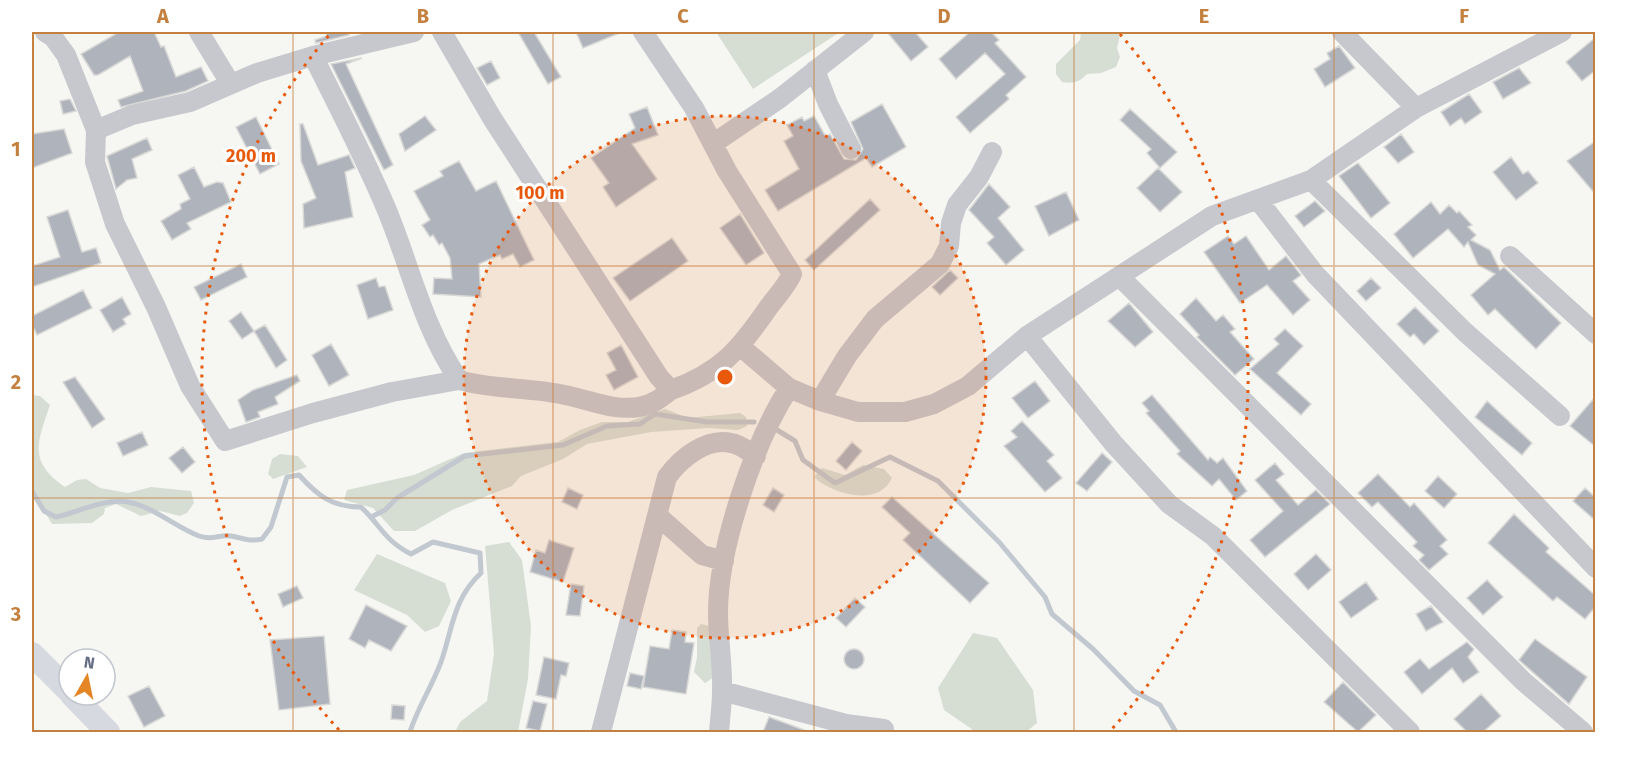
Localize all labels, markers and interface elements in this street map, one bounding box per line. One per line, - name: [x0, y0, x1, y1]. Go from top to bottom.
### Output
- text: A: [156, 4, 170, 28]
- text: B: [417, 4, 429, 28]
- text: C: [677, 4, 689, 28]
- text: D: [937, 4, 951, 28]
- text: E: [1199, 4, 1209, 28]
- text: F: [1459, 4, 1469, 28]
- text: 1: [11, 137, 21, 161]
- text: 200 m: [226, 145, 276, 167]
- text: 100 m: [516, 182, 564, 204]
- centre of rings: [715, 367, 735, 387]
- text: 2: [11, 370, 21, 394]
- text: 3: [10, 602, 21, 626]
- north arrow: [57, 647, 117, 707]
- text: N: [83, 652, 96, 673]

